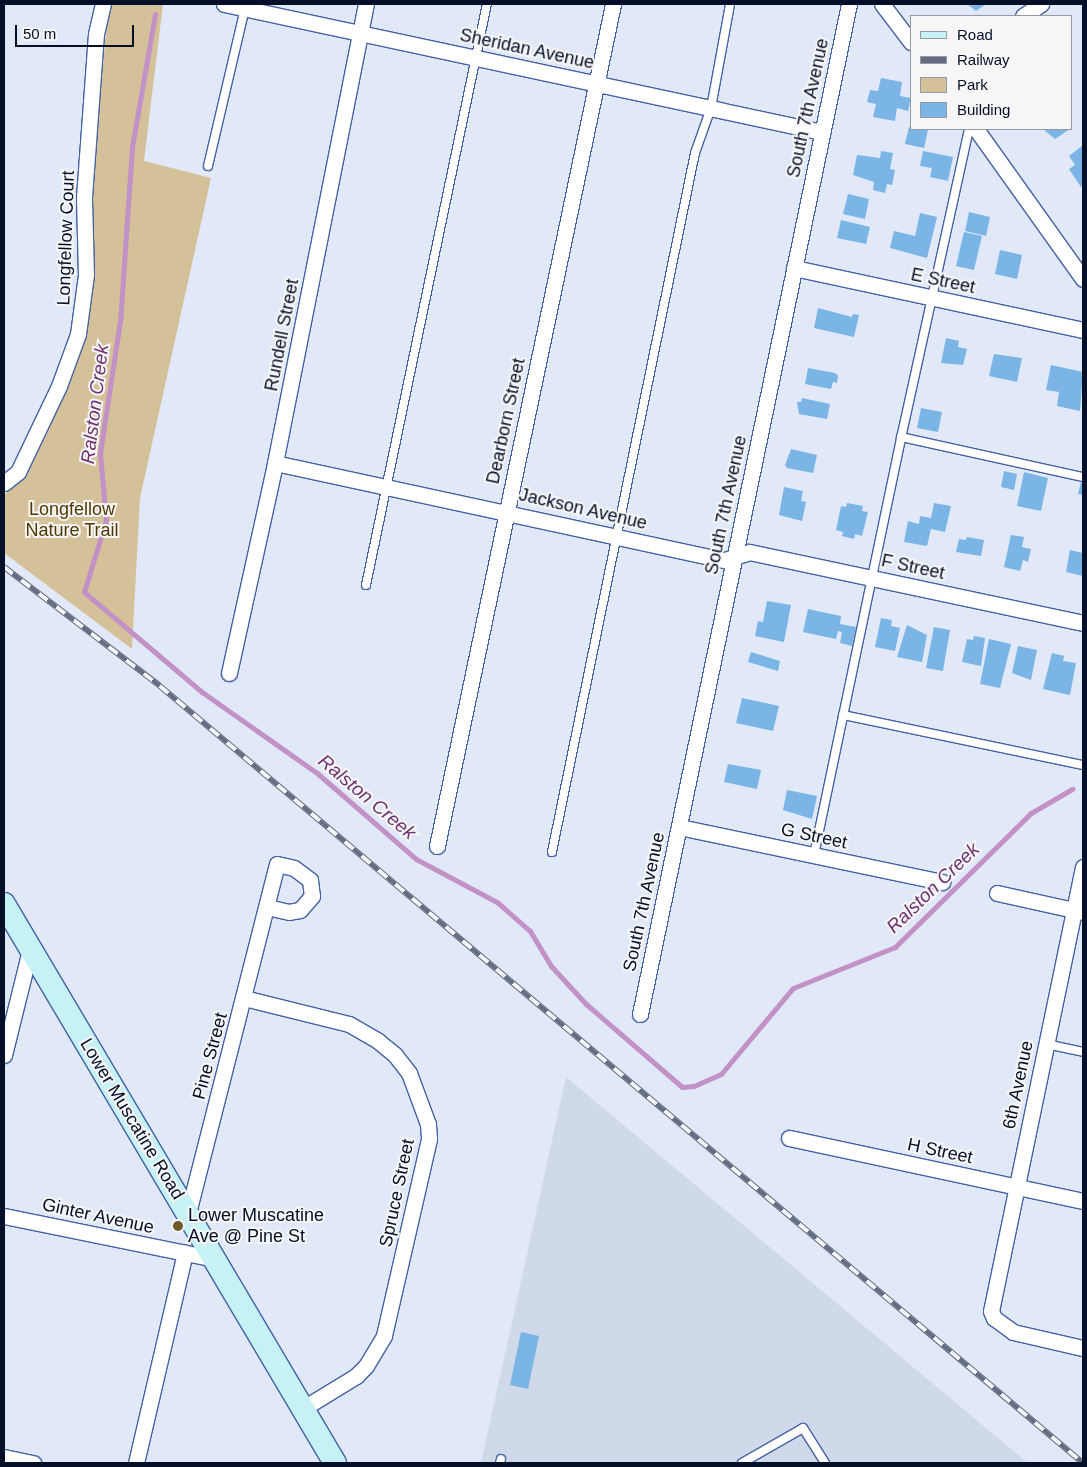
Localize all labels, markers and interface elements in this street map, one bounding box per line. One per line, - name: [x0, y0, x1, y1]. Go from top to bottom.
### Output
- scale bar: [18, 15, 136, 47]
- legend: [910, 15, 1072, 130]
- street label: Sheridan Avenue: [457, 24, 597, 74]
- text: 50 m: [23, 25, 56, 42]
- text: Road: [957, 26, 993, 43]
- street label: South 7th Avenue: [783, 36, 833, 180]
- text: Railway: [957, 51, 1010, 68]
- text: Park: [957, 76, 988, 93]
- text: Building: [957, 101, 1010, 118]
- street label: Longfellow Court: [53, 170, 79, 306]
- street label: E Street: [909, 264, 977, 298]
- street label: Rundell Street: [261, 277, 303, 393]
- water label: Ralston Creek: [76, 343, 114, 465]
- street label: Dearborn Street: [482, 356, 530, 486]
- street label: South 7th Avenue: [701, 433, 751, 577]
- street label: Jackson Avenue: [516, 484, 650, 534]
- park label: Longfellow Nature Trail: [25, 499, 119, 542]
- street label: F Street: [879, 550, 947, 584]
- water label: Ralston Creek: [314, 750, 420, 844]
- street label: G Street: [779, 818, 849, 854]
- street label: South 7th Avenue: [619, 830, 669, 974]
- water label: Ralston Creek: [882, 838, 984, 938]
- street label: Pine Street: [188, 1010, 232, 1102]
- street label: Lower Muscatine Road: [75, 1035, 189, 1203]
- street label: 6th Avenue: [998, 1038, 1038, 1132]
- street label: H Street: [905, 1134, 975, 1168]
- street label: Spruce Street: [375, 1137, 419, 1249]
- street label: Ginter Avenue: [40, 1194, 156, 1238]
- place label: Lower Muscatine Ave @ Pine St: [188, 1205, 324, 1248]
- marker: Lower Muscatine Ave @ Pine St: [172, 1220, 184, 1232]

